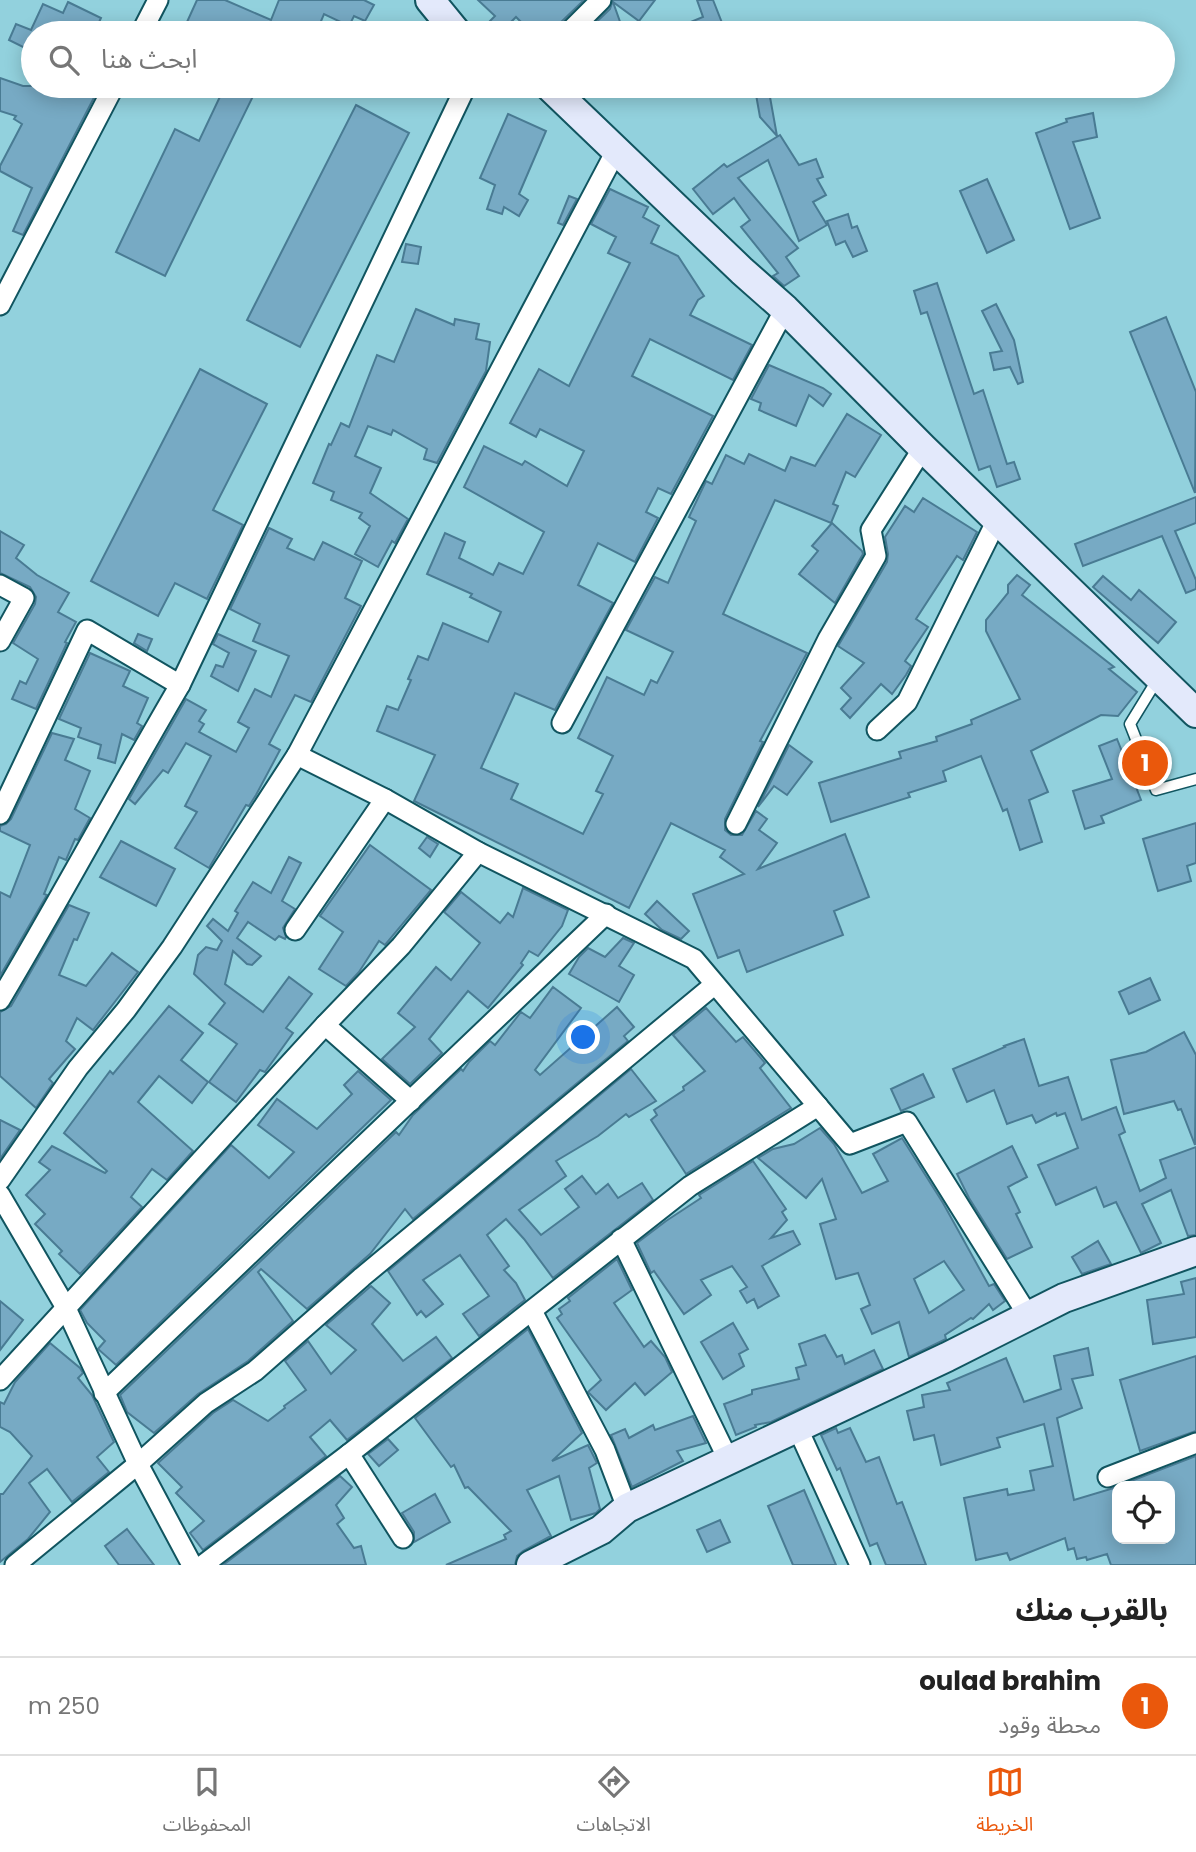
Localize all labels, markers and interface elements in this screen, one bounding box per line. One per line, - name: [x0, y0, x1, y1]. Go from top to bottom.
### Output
- search box: [21, 21, 1175, 98]
- icon: search: [45, 41, 83, 79]
- text: ابحث هنا: [101, 41, 198, 77]
- pin: 1: [1122, 737, 1168, 789]
- your location: [566, 1020, 600, 1054]
- map controls: [1112, 1481, 1175, 1544]
- button: locate: [1112, 1481, 1175, 1544]
- text: بالقرب منك: [1015, 1588, 1168, 1631]
- text: oulad brahim: [919, 1663, 1101, 1699]
- text: 250 m: [28, 1690, 100, 1722]
- text: 1: [1141, 1690, 1149, 1722]
- text: محطة وقود: [998, 1709, 1101, 1741]
- tab: المحفوظات: [163, 1763, 251, 1845]
- tab: الاتجاهات: [577, 1763, 651, 1845]
- tab: الخريطة: [976, 1763, 1033, 1845]

